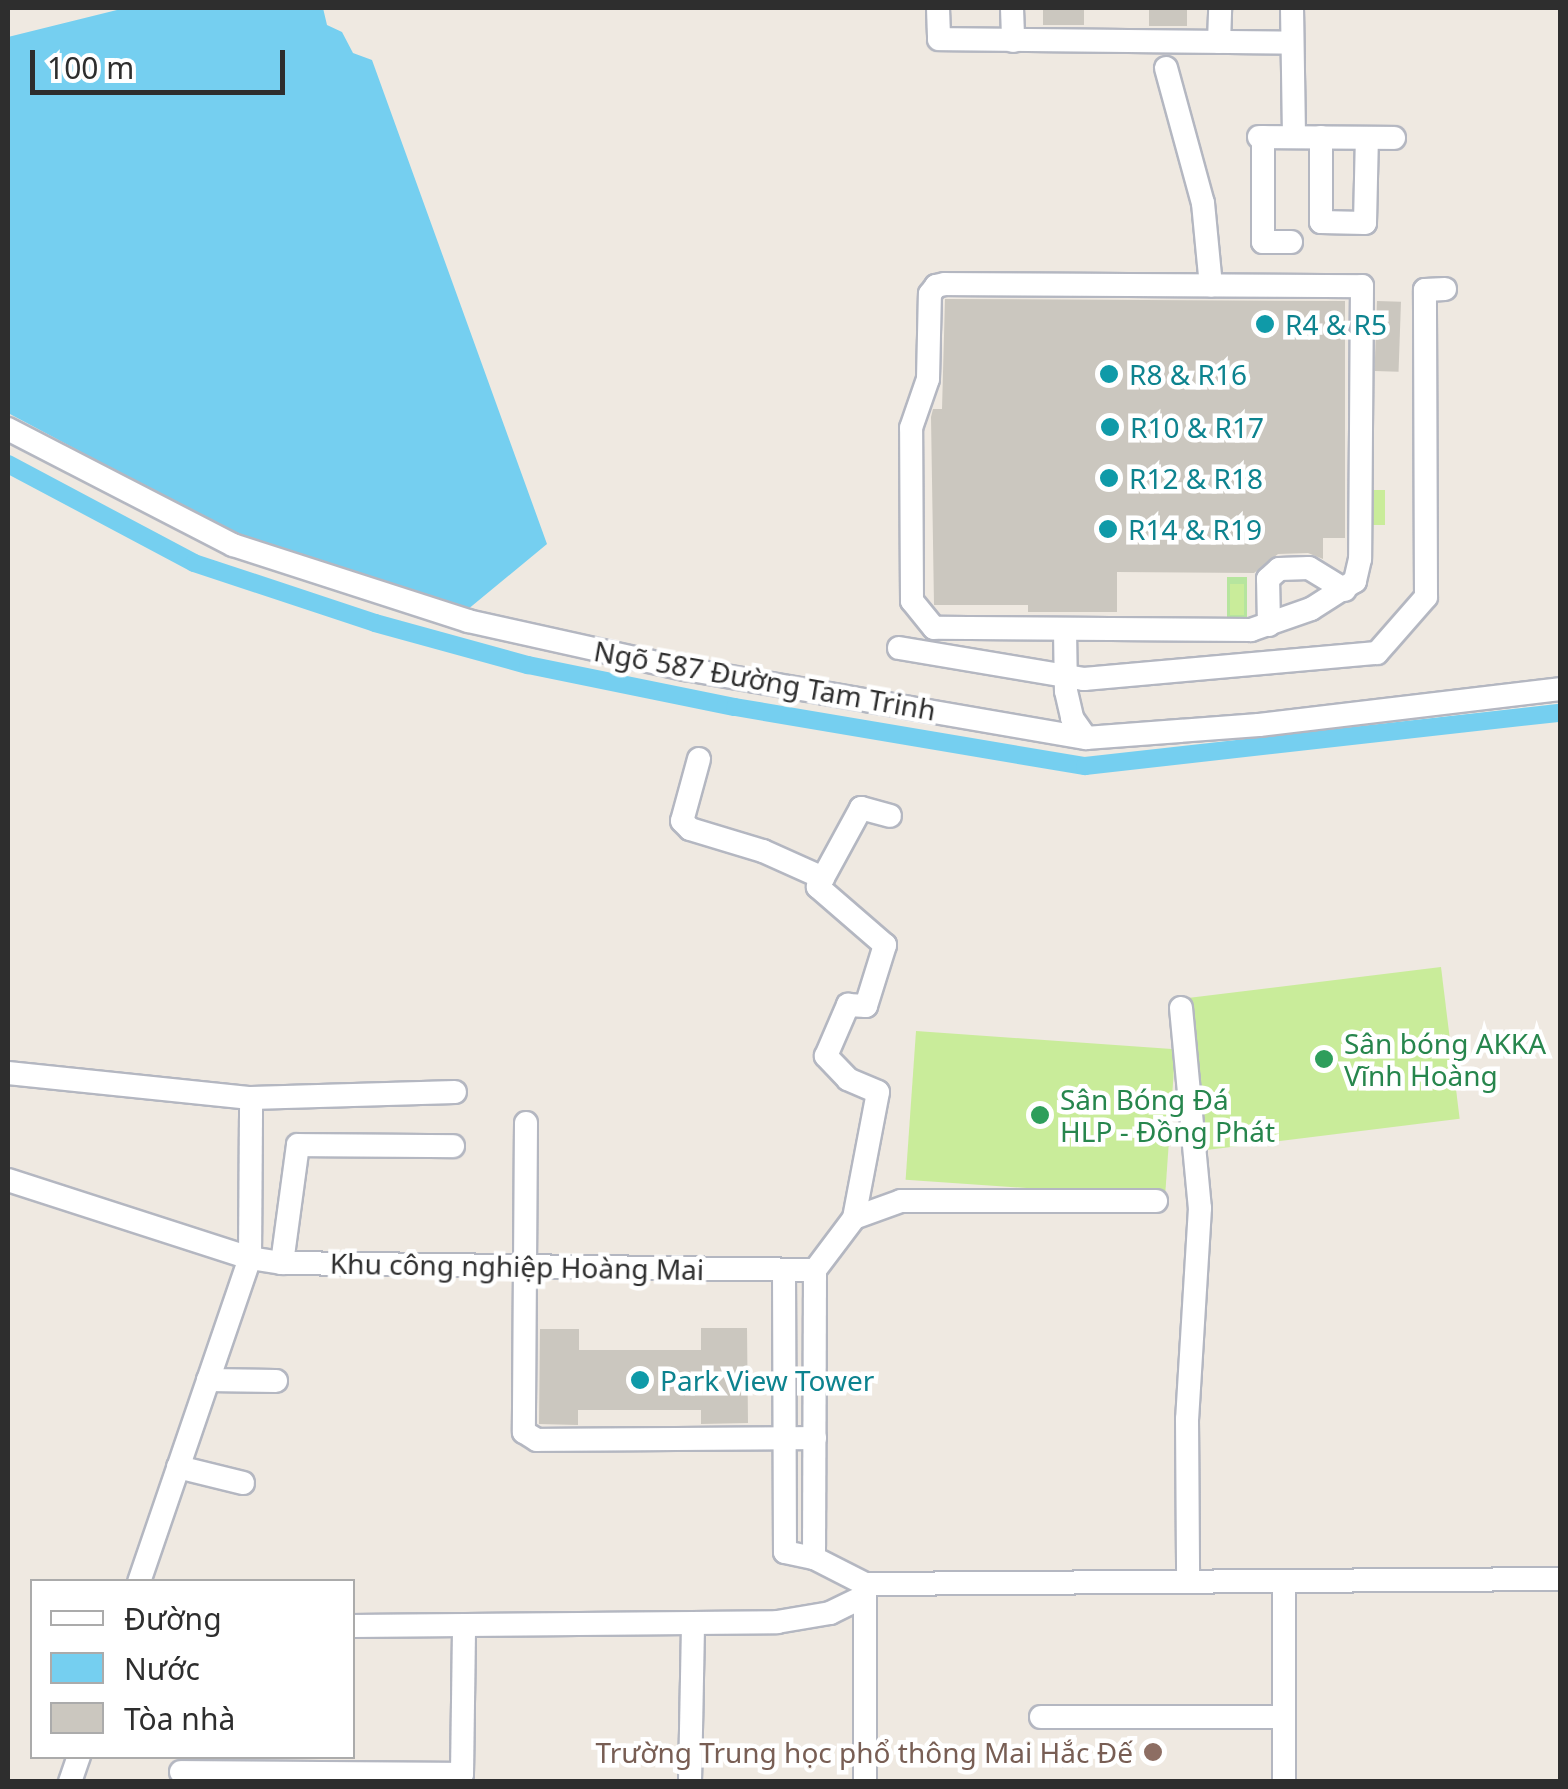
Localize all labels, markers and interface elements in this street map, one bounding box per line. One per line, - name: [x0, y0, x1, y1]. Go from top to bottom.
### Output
- scale bar: [35, 30, 290, 92]
- text: 100 m: [47, 47, 134, 88]
- place label: R4 & R5: [1285, 307, 1387, 341]
- marker: R4 & R5: [1254, 313, 1276, 335]
- place label: R8 & R16: [1129, 357, 1247, 391]
- marker: R8 & R16: [1098, 363, 1120, 385]
- place label: R10 & R17: [1130, 410, 1264, 444]
- marker: R10 & R17: [1099, 416, 1121, 438]
- place label: R12 & R18: [1129, 461, 1263, 495]
- marker: R12 & R18: [1098, 467, 1120, 489]
- place label: R14 & R19: [1128, 512, 1262, 546]
- marker: R14 & R19: [1097, 518, 1119, 540]
- street label: Ngõ 587 Đường Tam Trinh: [591, 633, 939, 727]
- place label: Sân bóng AKKA Vĩnh Hoàng: [1344, 1026, 1546, 1092]
- marker: Sân bóng AKKA Vĩnh Hoàng: [1313, 1048, 1335, 1070]
- place label: Sân Bóng Đá HLP - Đồng Phát: [1060, 1082, 1275, 1148]
- marker: Sân Bóng Đá HLP - Đồng Phát: [1029, 1104, 1051, 1126]
- street label: Khu công nghiệp Hoàng Mai: [330, 1246, 704, 1286]
- place label: Park View Tower: [660, 1363, 874, 1397]
- marker: Park View Tower: [629, 1369, 651, 1391]
- legend: [30, 1579, 355, 1759]
- text: Đường: [124, 1598, 222, 1639]
- text: Nước: [124, 1648, 200, 1689]
- text: Tòa nhà: [124, 1698, 235, 1739]
- place label: Trường Trung học phổ thông Mai Hắc Đế: [596, 1735, 1133, 1769]
- marker: Trường Trung học phổ thông Mai Hắc Đế: [1142, 1741, 1164, 1763]

